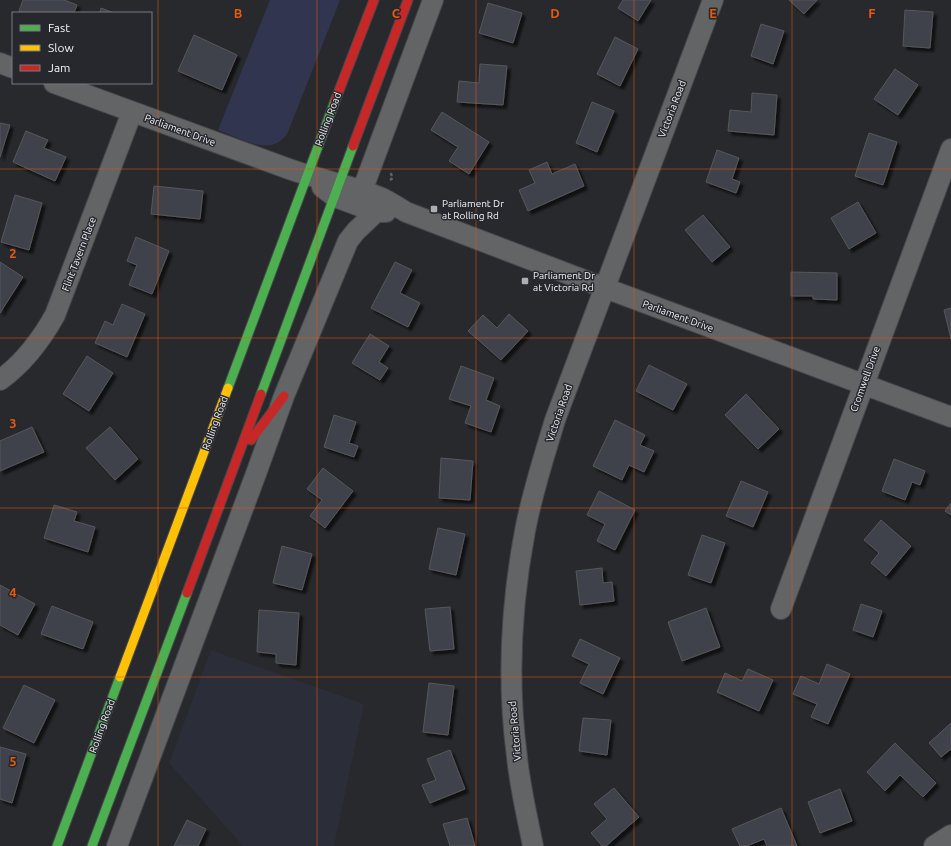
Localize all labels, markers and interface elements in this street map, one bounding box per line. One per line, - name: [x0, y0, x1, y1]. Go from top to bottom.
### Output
- text: B: [234, 6, 243, 20]
- text: C: [392, 6, 401, 20]
- text: D: [550, 6, 560, 20]
- text: E: [709, 6, 717, 20]
- text: F: [868, 6, 876, 20]
- legend: [12, 12, 152, 84]
- text: Fast: [48, 21, 70, 34]
- text: Slow: [48, 41, 74, 54]
- text: Jam: [48, 61, 70, 74]
- street label: Victoria Road: [656, 79, 688, 139]
- street label: Rolling Road: [313, 91, 343, 147]
- street label: Parliament Drive: [143, 112, 217, 148]
- place label: Parliament Dr at Rolling Rd: [442, 198, 504, 221]
- marker: Parliament Dr at Rolling Rd: [429, 204, 439, 214]
- street label: Flint Tavern Place: [60, 215, 98, 293]
- text: 2: [9, 246, 17, 260]
- place label: Parliament Dr at Victoria Rd: [533, 270, 595, 293]
- marker: Parliament Dr at Victoria Rd: [520, 276, 530, 286]
- street label: Parliament Drive: [641, 298, 715, 334]
- street label: Cromwell Drive: [848, 345, 882, 413]
- street label: Victoria Road: [544, 383, 574, 443]
- street label: Rolling Road: [200, 394, 230, 451]
- text: 3: [9, 416, 17, 430]
- text: 4: [9, 585, 17, 599]
- street label: Rolling Road: [87, 697, 117, 754]
- street label: Victoria Road: [507, 700, 523, 761]
- text: 5: [9, 754, 17, 768]

